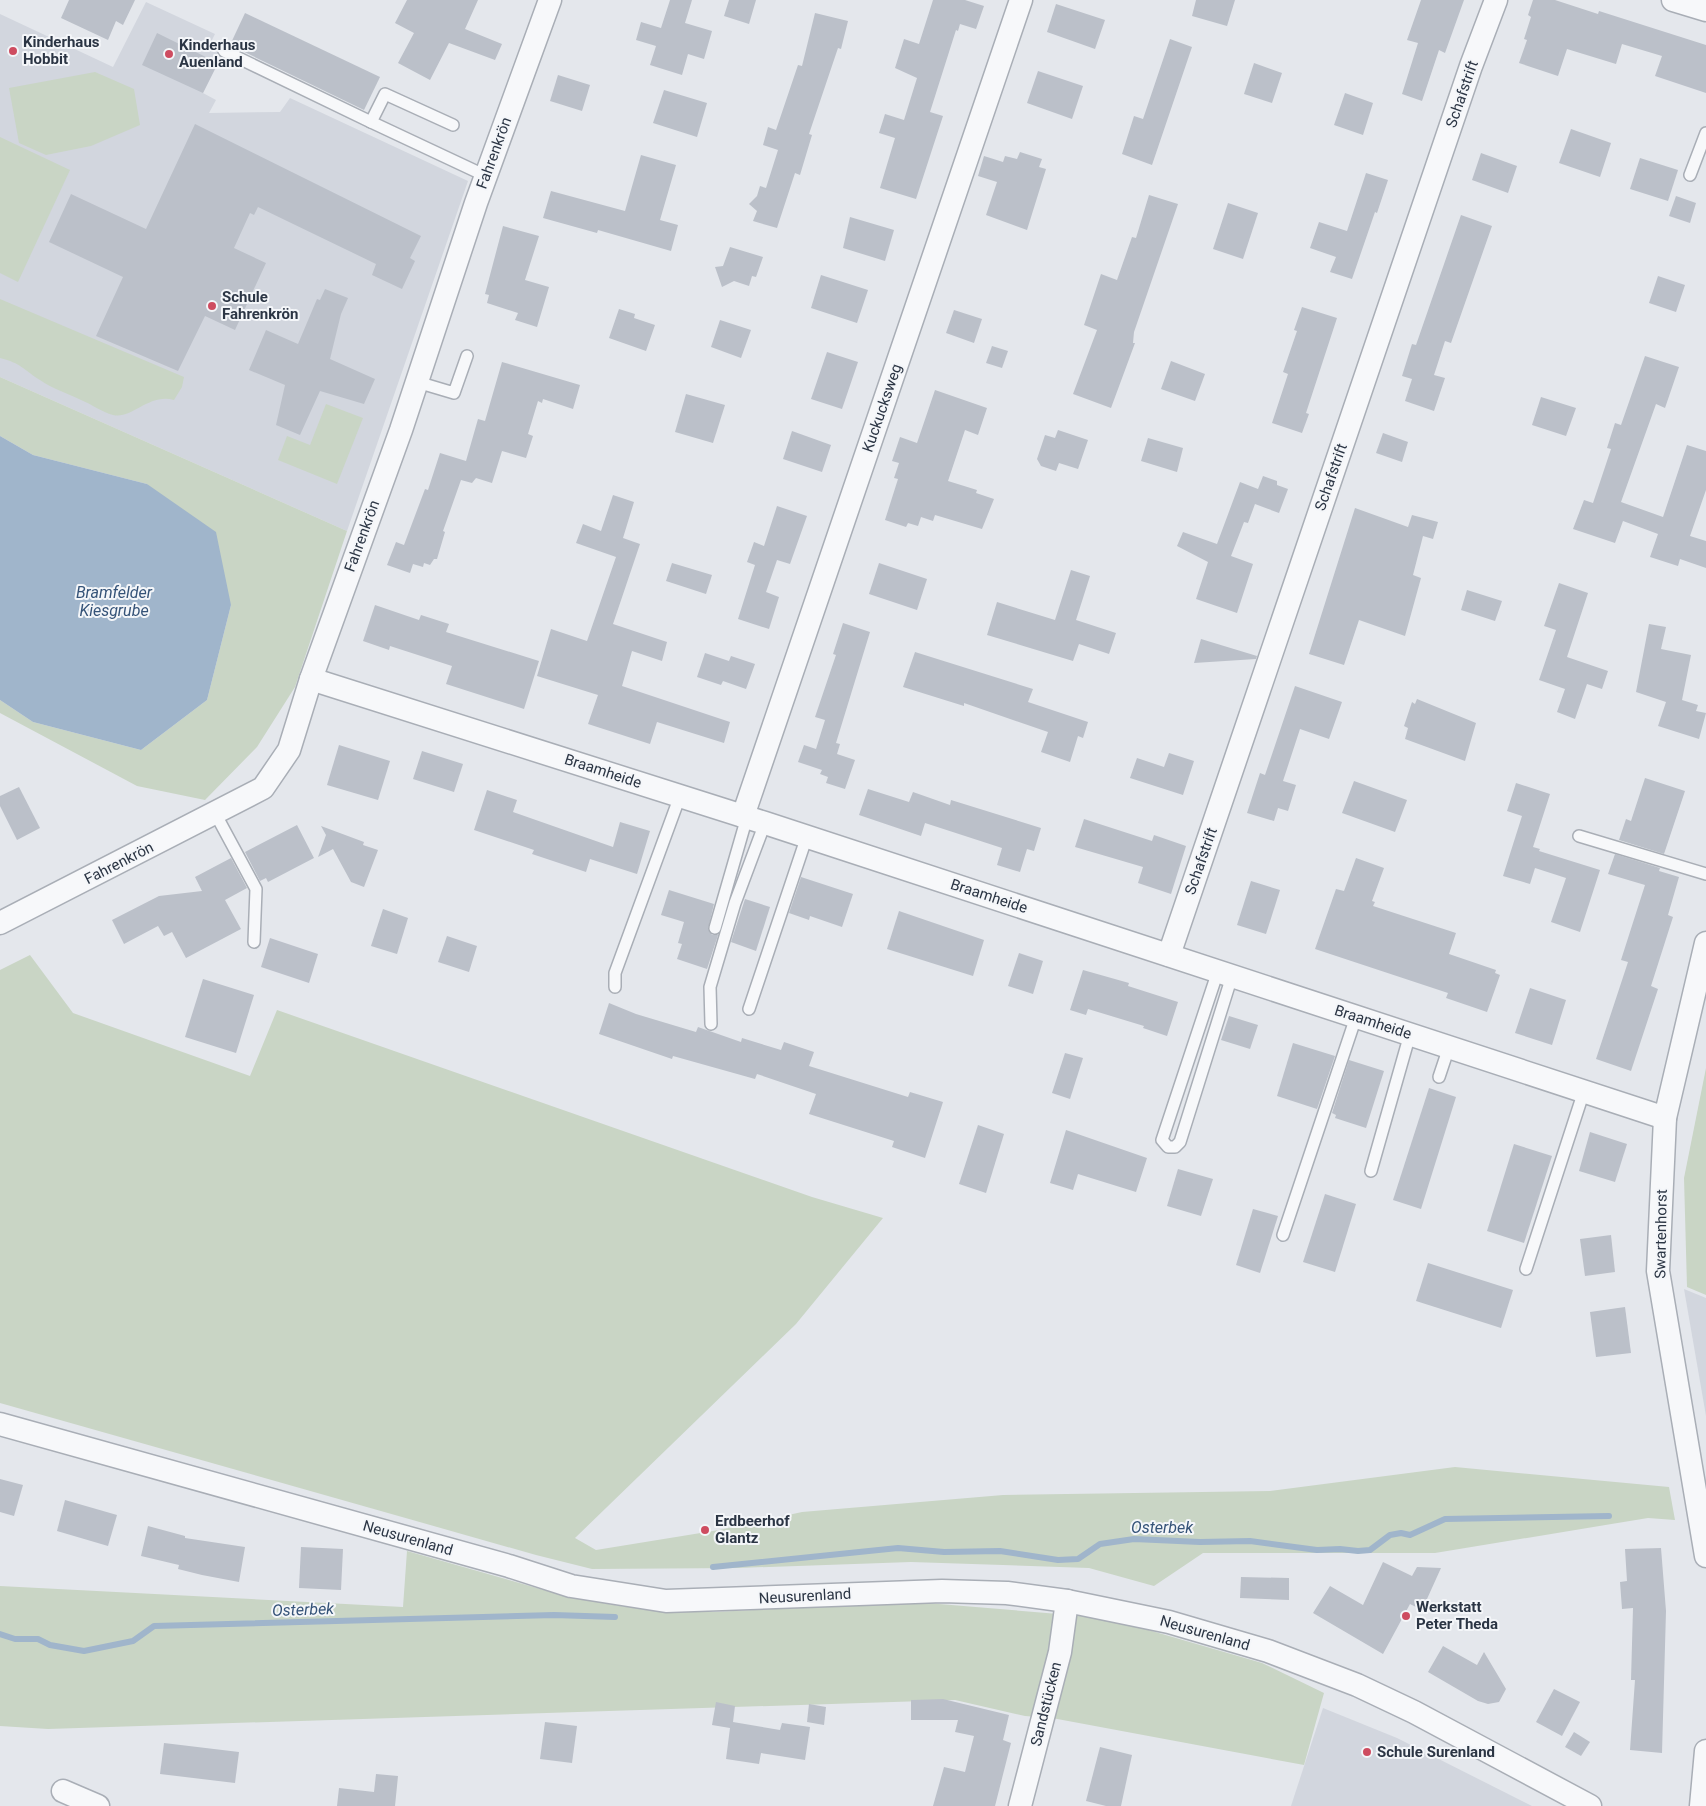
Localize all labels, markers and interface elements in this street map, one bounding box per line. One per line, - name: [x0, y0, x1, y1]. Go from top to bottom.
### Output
- place label: Kinderhaus Hobbit: [23, 33, 100, 68]
- place label: Kinderhaus Auenland: [179, 36, 256, 71]
- marker: Kinderhaus Hobbit: [7, 45, 19, 57]
- marker: Kinderhaus Auenland: [163, 48, 175, 60]
- street label: Schafstrift: [1442, 58, 1482, 130]
- street label: Fahrenkrön: [473, 115, 515, 191]
- place label: Schule Fahrenkrön: [222, 288, 298, 323]
- marker: Schule Fahrenkrön: [206, 300, 218, 312]
- street label: Kuckucksweg: [858, 362, 906, 454]
- street label: Schafstrift: [1311, 441, 1351, 513]
- street label: Fahrenkrön: [341, 498, 383, 574]
- water label: Bramfelder Kiesgrube: [76, 583, 153, 620]
- street label: Braamheide: [562, 750, 644, 792]
- street label: Schafstrift: [1181, 825, 1221, 897]
- street label: Fahrenkrön: [81, 838, 157, 888]
- street label: Braamheide: [948, 875, 1030, 917]
- street label: Braamheide: [1332, 1001, 1414, 1043]
- street label: Swartenhorst: [1651, 1189, 1671, 1279]
- place label: Erdbeerhof Glantz: [715, 1512, 790, 1547]
- street label: Neusurenland: [361, 1517, 455, 1559]
- water label: Osterbek: [1131, 1518, 1194, 1537]
- marker: Erdbeerhof Glantz: [699, 1524, 711, 1536]
- street label: Neusurenland: [758, 1585, 852, 1607]
- place label: Werkstatt Peter Theda: [1416, 1598, 1498, 1633]
- water label: Osterbek: [272, 1599, 335, 1620]
- marker: Werkstatt Peter Theda: [1400, 1610, 1412, 1622]
- street label: Neusurenland: [1158, 1612, 1252, 1654]
- street label: Sandstücken: [1027, 1660, 1065, 1748]
- place label: Schule Surenland: [1377, 1743, 1495, 1761]
- marker: Schule Surenland: [1361, 1746, 1373, 1758]

